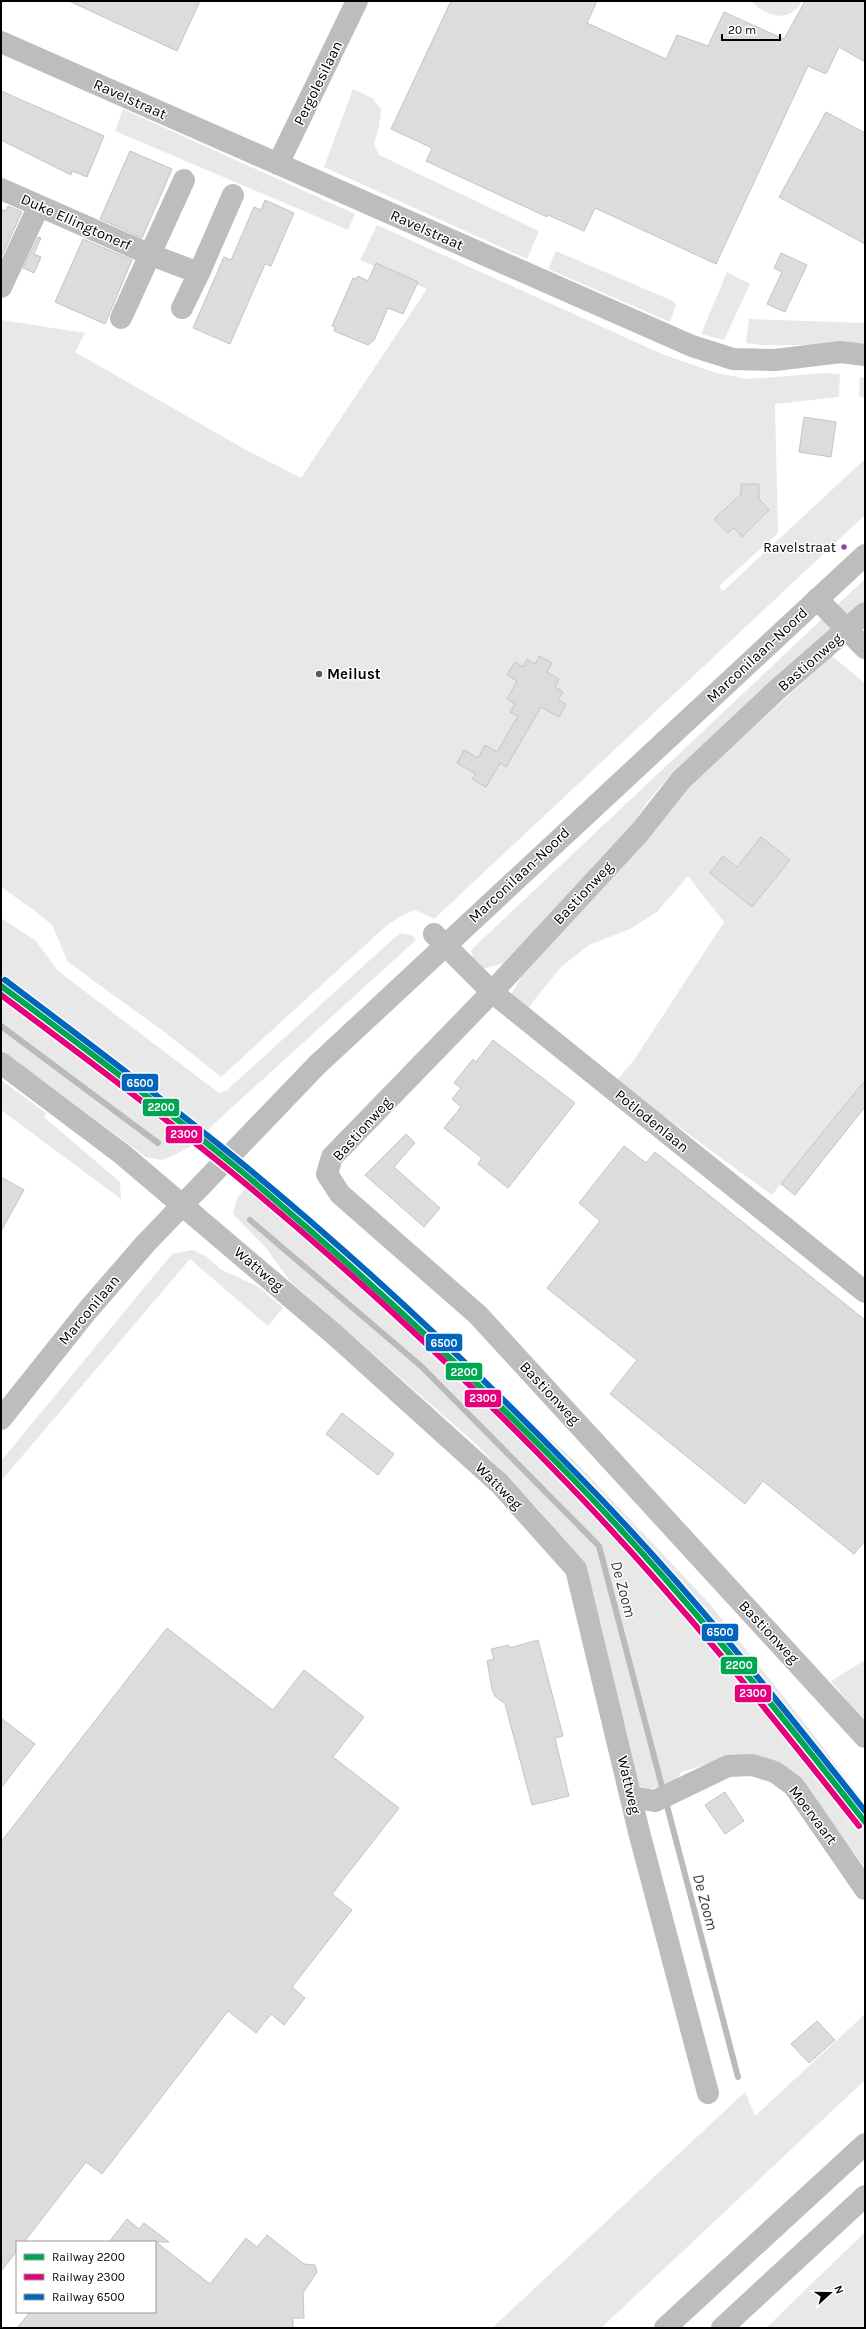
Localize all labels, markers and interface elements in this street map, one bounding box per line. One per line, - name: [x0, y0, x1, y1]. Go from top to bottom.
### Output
- scale bar: [722, 16, 780, 42]
- text: 20 m: [728, 23, 756, 37]
- street label: Pergolesilaan: [290, 38, 346, 128]
- street label: Ravelstraat: [91, 75, 170, 123]
- street label: Duke Ellingtonerf: [18, 190, 135, 255]
- street label: Ravelstraat: [388, 206, 467, 254]
- place label: Ravelstraat: [763, 539, 836, 556]
- marker: Ravelstraat: [839, 542, 849, 552]
- street label: Marconilaan-Noord: [703, 603, 811, 707]
- street label: Bastionweg: [774, 629, 846, 695]
- place label: Meilust: [327, 665, 381, 683]
- marker: Meilust: [314, 669, 324, 679]
- street label: Marconilaan-Noord: [465, 823, 573, 927]
- street label: Bastionweg: [549, 857, 617, 928]
- line badge: 6500: [121, 1073, 159, 1092]
- text: 6500: [127, 1077, 154, 1090]
- street label: Potlodenlaan: [611, 1086, 693, 1156]
- street label: Bastionweg: [329, 1093, 396, 1165]
- line badge: 2200: [142, 1098, 180, 1117]
- text: 2200: [147, 1101, 175, 1114]
- line badge: 2300: [165, 1125, 203, 1144]
- text: 2300: [170, 1128, 198, 1141]
- street label: Wattweg: [230, 1243, 288, 1295]
- street label: Marconilaan: [55, 1271, 123, 1349]
- line badge: 6500: [425, 1333, 463, 1352]
- text: 6500: [431, 1337, 458, 1350]
- street label: Bastionweg: [516, 1358, 584, 1429]
- line badge: 2200: [445, 1362, 483, 1381]
- text: 2200: [450, 1366, 478, 1379]
- line badge: 2300: [464, 1389, 502, 1408]
- text: 2300: [469, 1392, 497, 1405]
- street label: Wattweg: [472, 1459, 527, 1514]
- water label: De Zoom: [607, 1559, 640, 1620]
- street label: Bastionweg: [735, 1597, 803, 1668]
- line badge: 6500: [701, 1623, 739, 1642]
- text: 6500: [707, 1626, 734, 1639]
- line badge: 2200: [720, 1656, 758, 1675]
- text: 2200: [725, 1659, 753, 1672]
- line badge: 2300: [734, 1684, 772, 1703]
- text: 2300: [739, 1687, 767, 1700]
- street label: Wattweg: [614, 1754, 645, 1817]
- street label: Moervaart: [785, 1782, 841, 1848]
- water label: De Zoom: [689, 1872, 722, 1933]
- legend: [16, 2241, 156, 2313]
- text: Railway 2200: [52, 2250, 125, 2264]
- text: Railway 2300: [52, 2270, 125, 2284]
- north arrow: [810, 2273, 850, 2313]
- text: N: [831, 2284, 846, 2296]
- text: Railway 6500: [52, 2290, 125, 2304]

